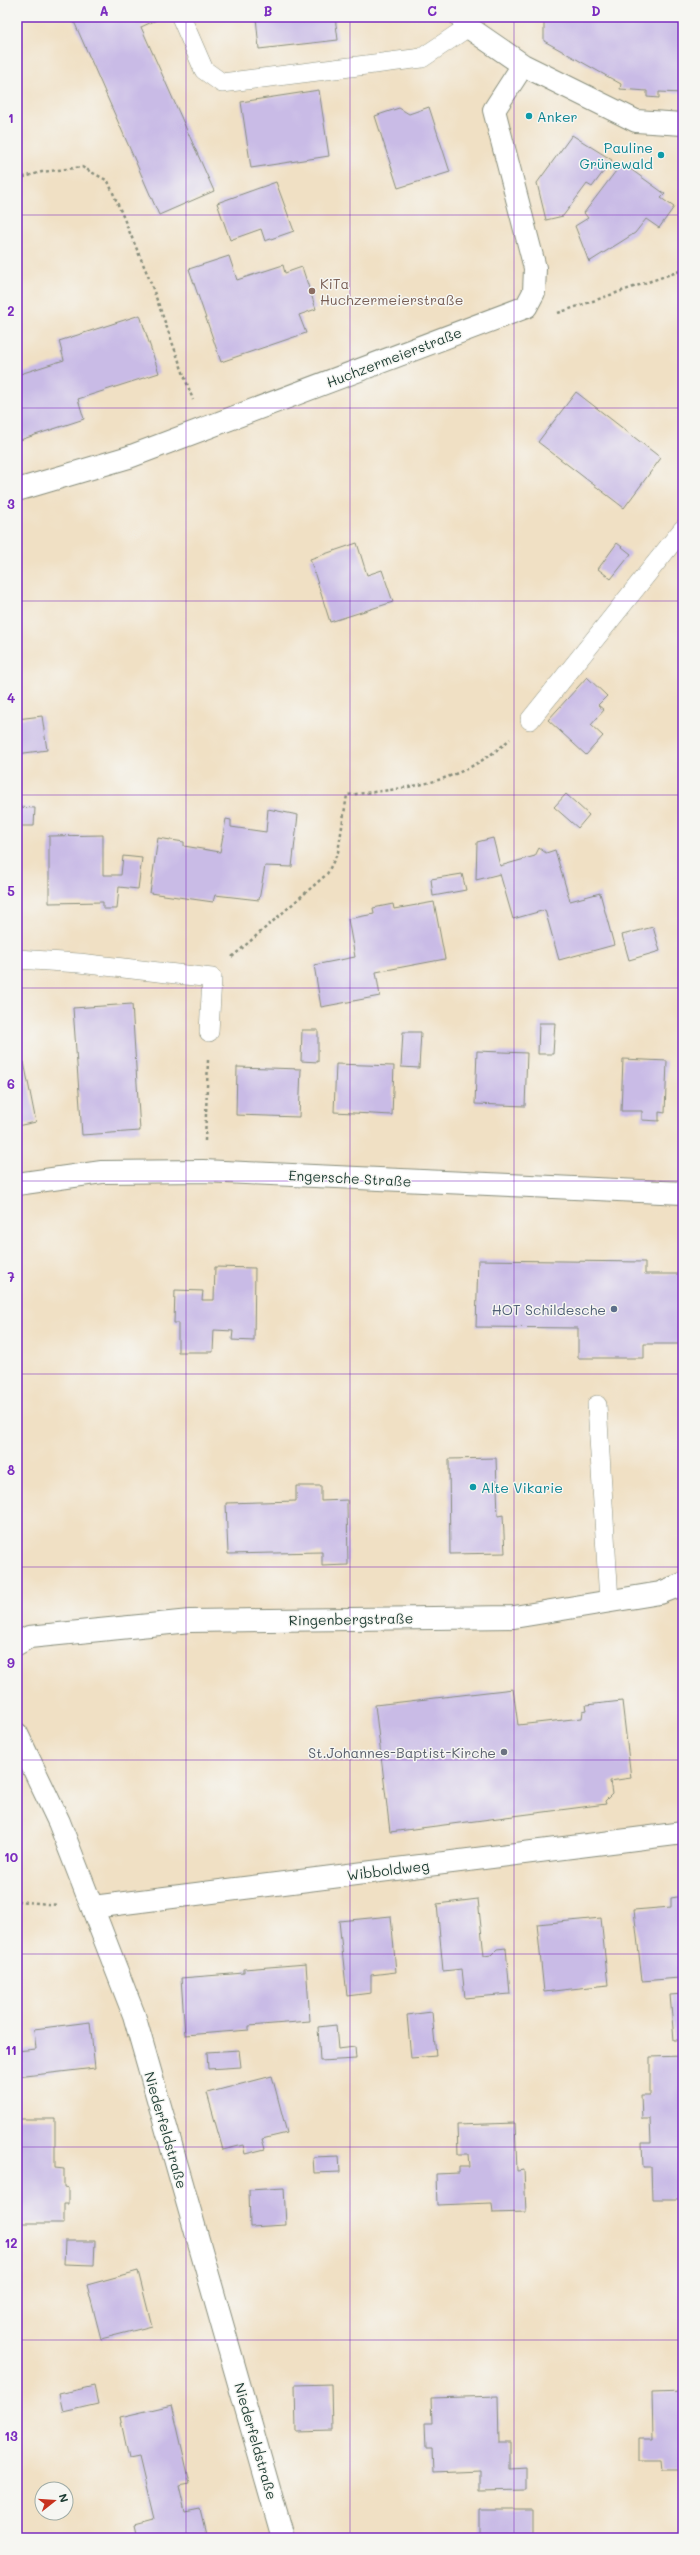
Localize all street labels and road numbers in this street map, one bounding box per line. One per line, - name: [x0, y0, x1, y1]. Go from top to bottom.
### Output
- street label: Huchzermeierstraße: [324, 322, 464, 392]
- street label: Engersche Straße: [288, 1165, 412, 1191]
- street label: Ringenbergstraße: [289, 1608, 413, 1630]
- street label: Wibboldweg: [346, 1856, 430, 1884]
- street label: Niederfeldstraße: [140, 2069, 192, 2191]
- street label: Niederfeldstraße: [230, 2380, 282, 2502]

